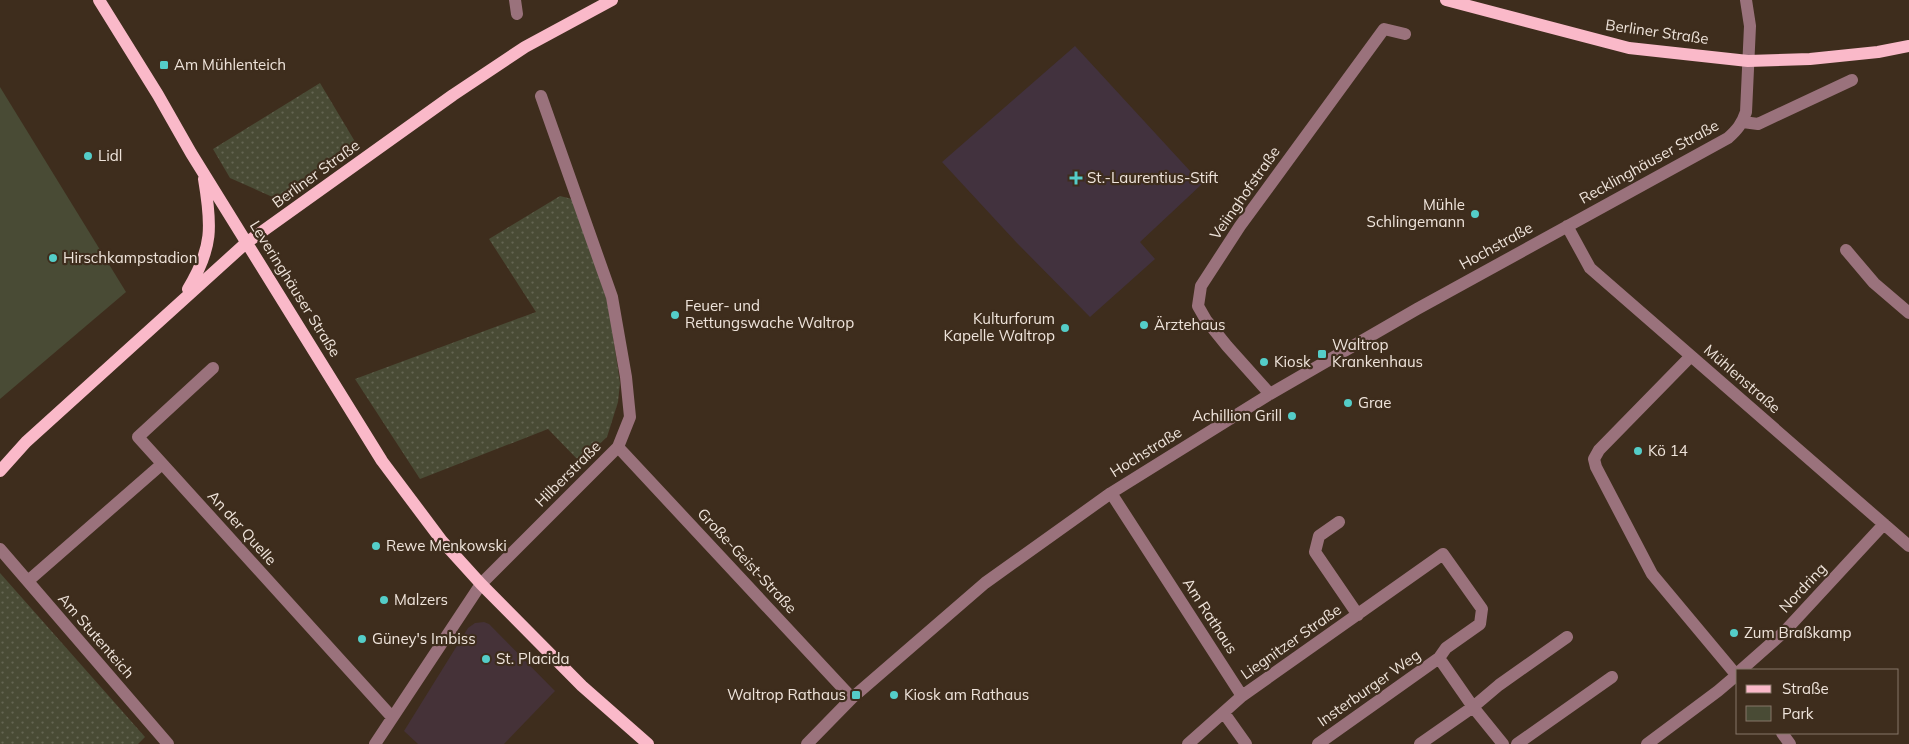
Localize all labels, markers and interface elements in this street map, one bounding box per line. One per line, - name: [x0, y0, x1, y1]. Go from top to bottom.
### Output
- street label: Berliner Straße: [1604, 15, 1710, 48]
- place label: Am Mühlenteich: [174, 55, 286, 74]
- marker: Am Mühlenteich: [158, 59, 170, 71]
- street label: Recklinghäuser Straße: [1576, 115, 1722, 208]
- street label: Berliner Straße: [268, 135, 363, 212]
- street label: Veiinghofstraße: [1205, 142, 1284, 243]
- place label: Lidl: [98, 146, 122, 165]
- marker: Lidl: [82, 150, 94, 162]
- place label: St.-Laurentius-Stift: [1087, 168, 1218, 187]
- marker: St.-Laurentius-Stift: [1069, 171, 1083, 185]
- place label: Mühle Schlingemann: [1367, 195, 1465, 231]
- marker: Mühle Schlingemann: [1469, 208, 1481, 220]
- street label: Leveringhäuser Straße: [246, 217, 345, 360]
- street label: Hochstraße: [1456, 218, 1536, 273]
- place label: Hirschkampstadion: [63, 248, 197, 267]
- marker: Hirschkampstadion: [47, 252, 59, 264]
- place label: Feuer- und Rettungswache Waltrop: [685, 296, 854, 332]
- marker: Feuer- und Rettungswache Waltrop: [669, 309, 681, 321]
- place label: Kulturforum Kapelle Waltrop: [944, 309, 1055, 345]
- place label: Ärztehaus: [1154, 315, 1226, 334]
- marker: Ärztehaus: [1138, 319, 1150, 331]
- marker: Kulturforum Kapelle Waltrop: [1059, 322, 1071, 334]
- place label: Waltrop Krankenhaus: [1332, 335, 1423, 371]
- street label: Mühlenstraße: [1700, 340, 1785, 417]
- marker: Waltrop Krankenhaus: [1316, 348, 1328, 360]
- place label: Kiosk: [1274, 352, 1311, 371]
- marker: Kiosk: [1258, 356, 1270, 368]
- place label: Grae: [1358, 393, 1392, 412]
- marker: Grae: [1342, 397, 1354, 409]
- place label: Achillion Grill: [1192, 406, 1282, 425]
- marker: Achillion Grill: [1286, 410, 1298, 422]
- street label: Hochstraße: [1106, 422, 1185, 481]
- street label: Hilberstraße: [531, 437, 605, 511]
- place label: Kö 14: [1648, 441, 1688, 460]
- marker: Kö 14: [1632, 445, 1644, 457]
- street label: An der Quelle: [204, 486, 281, 569]
- street label: Große-Geist-Straße: [694, 504, 801, 617]
- place label: Rewe Menkowski: [386, 536, 507, 555]
- marker: Rewe Menkowski: [370, 540, 382, 552]
- street label: Nordring: [1775, 559, 1830, 616]
- street label: Am Rathaus: [1179, 574, 1242, 657]
- street label: Am Stutenteich: [54, 589, 139, 682]
- place label: Malzers: [394, 590, 448, 609]
- marker: Malzers: [378, 594, 390, 606]
- street label: Liegnitzer Straße: [1237, 600, 1345, 683]
- place label: Zum Braßkamp: [1744, 623, 1851, 642]
- marker: Zum Braßkamp: [1728, 627, 1740, 639]
- place label: Güney's Imbiss: [372, 629, 476, 648]
- marker: Güney's Imbiss: [356, 633, 368, 645]
- street label: Insterburger Weg: [1314, 645, 1424, 730]
- place label: St. Placida: [496, 649, 569, 668]
- marker: St. Placida: [480, 653, 492, 665]
- legend: [1736, 669, 1899, 734]
- text: Straße: [1782, 679, 1829, 698]
- place label: Waltrop Rathaus: [727, 685, 846, 704]
- place label: Kiosk am Rathaus: [904, 685, 1029, 704]
- marker: Waltrop Rathaus: [850, 689, 862, 701]
- marker: Kiosk am Rathaus: [888, 689, 900, 701]
- text: Park: [1782, 704, 1814, 723]

